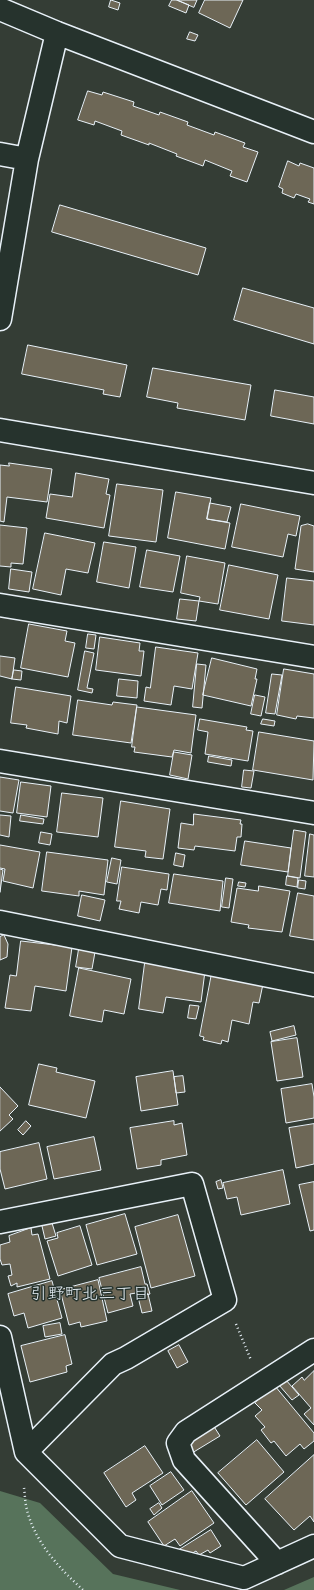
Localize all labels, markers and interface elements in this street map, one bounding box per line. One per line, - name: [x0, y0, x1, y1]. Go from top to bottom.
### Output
- district label: 引野町北三丁目: [31, 1287, 149, 1307]

